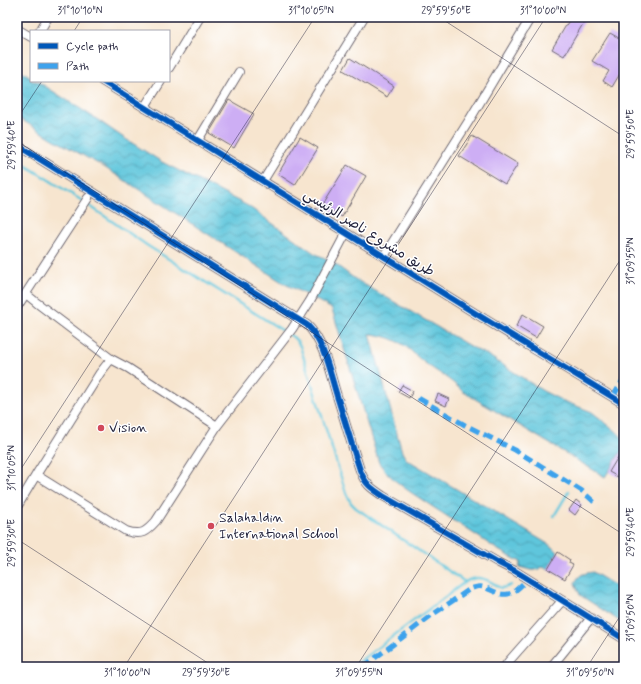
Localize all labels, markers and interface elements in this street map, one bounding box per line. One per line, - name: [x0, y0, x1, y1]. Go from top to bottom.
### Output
- text: 31°10'10"N: [58, 4, 103, 18]
- text: 31°10'05"N: [288, 4, 334, 18]
- text: 29°59'50"E: [421, 4, 471, 18]
- text: 31°10'00"N: [520, 4, 566, 18]
- legend: [30, 30, 170, 82]
- text: Cycle path: [66, 39, 118, 55]
- text: Path: [66, 59, 89, 75]
- text: 29°59'50"E: [624, 109, 638, 159]
- text: 29°59'40"E: [5, 120, 19, 170]
- street label: طريق مشروع ناصر الرئيسي: [298, 185, 438, 283]
- text: 31°09'55"N: [624, 237, 638, 285]
- place label: Vision: [109, 419, 147, 437]
- marker: Vision: [96, 423, 106, 433]
- text: 31°10'05"N: [5, 445, 19, 491]
- text: 29°59'40"E: [624, 507, 638, 557]
- place label: Salahaldin International School: [219, 509, 339, 543]
- text: 29°59'30"E: [5, 519, 19, 567]
- marker: Salahaldin International School: [206, 521, 216, 531]
- text: 31°09'50"N: [624, 594, 638, 642]
- text: 31°10'00"N: [104, 666, 150, 680]
- text: 29°59'30"E: [182, 666, 230, 680]
- text: 31°09'55"N: [335, 666, 383, 680]
- text: 31°09'50"N: [566, 666, 614, 680]

